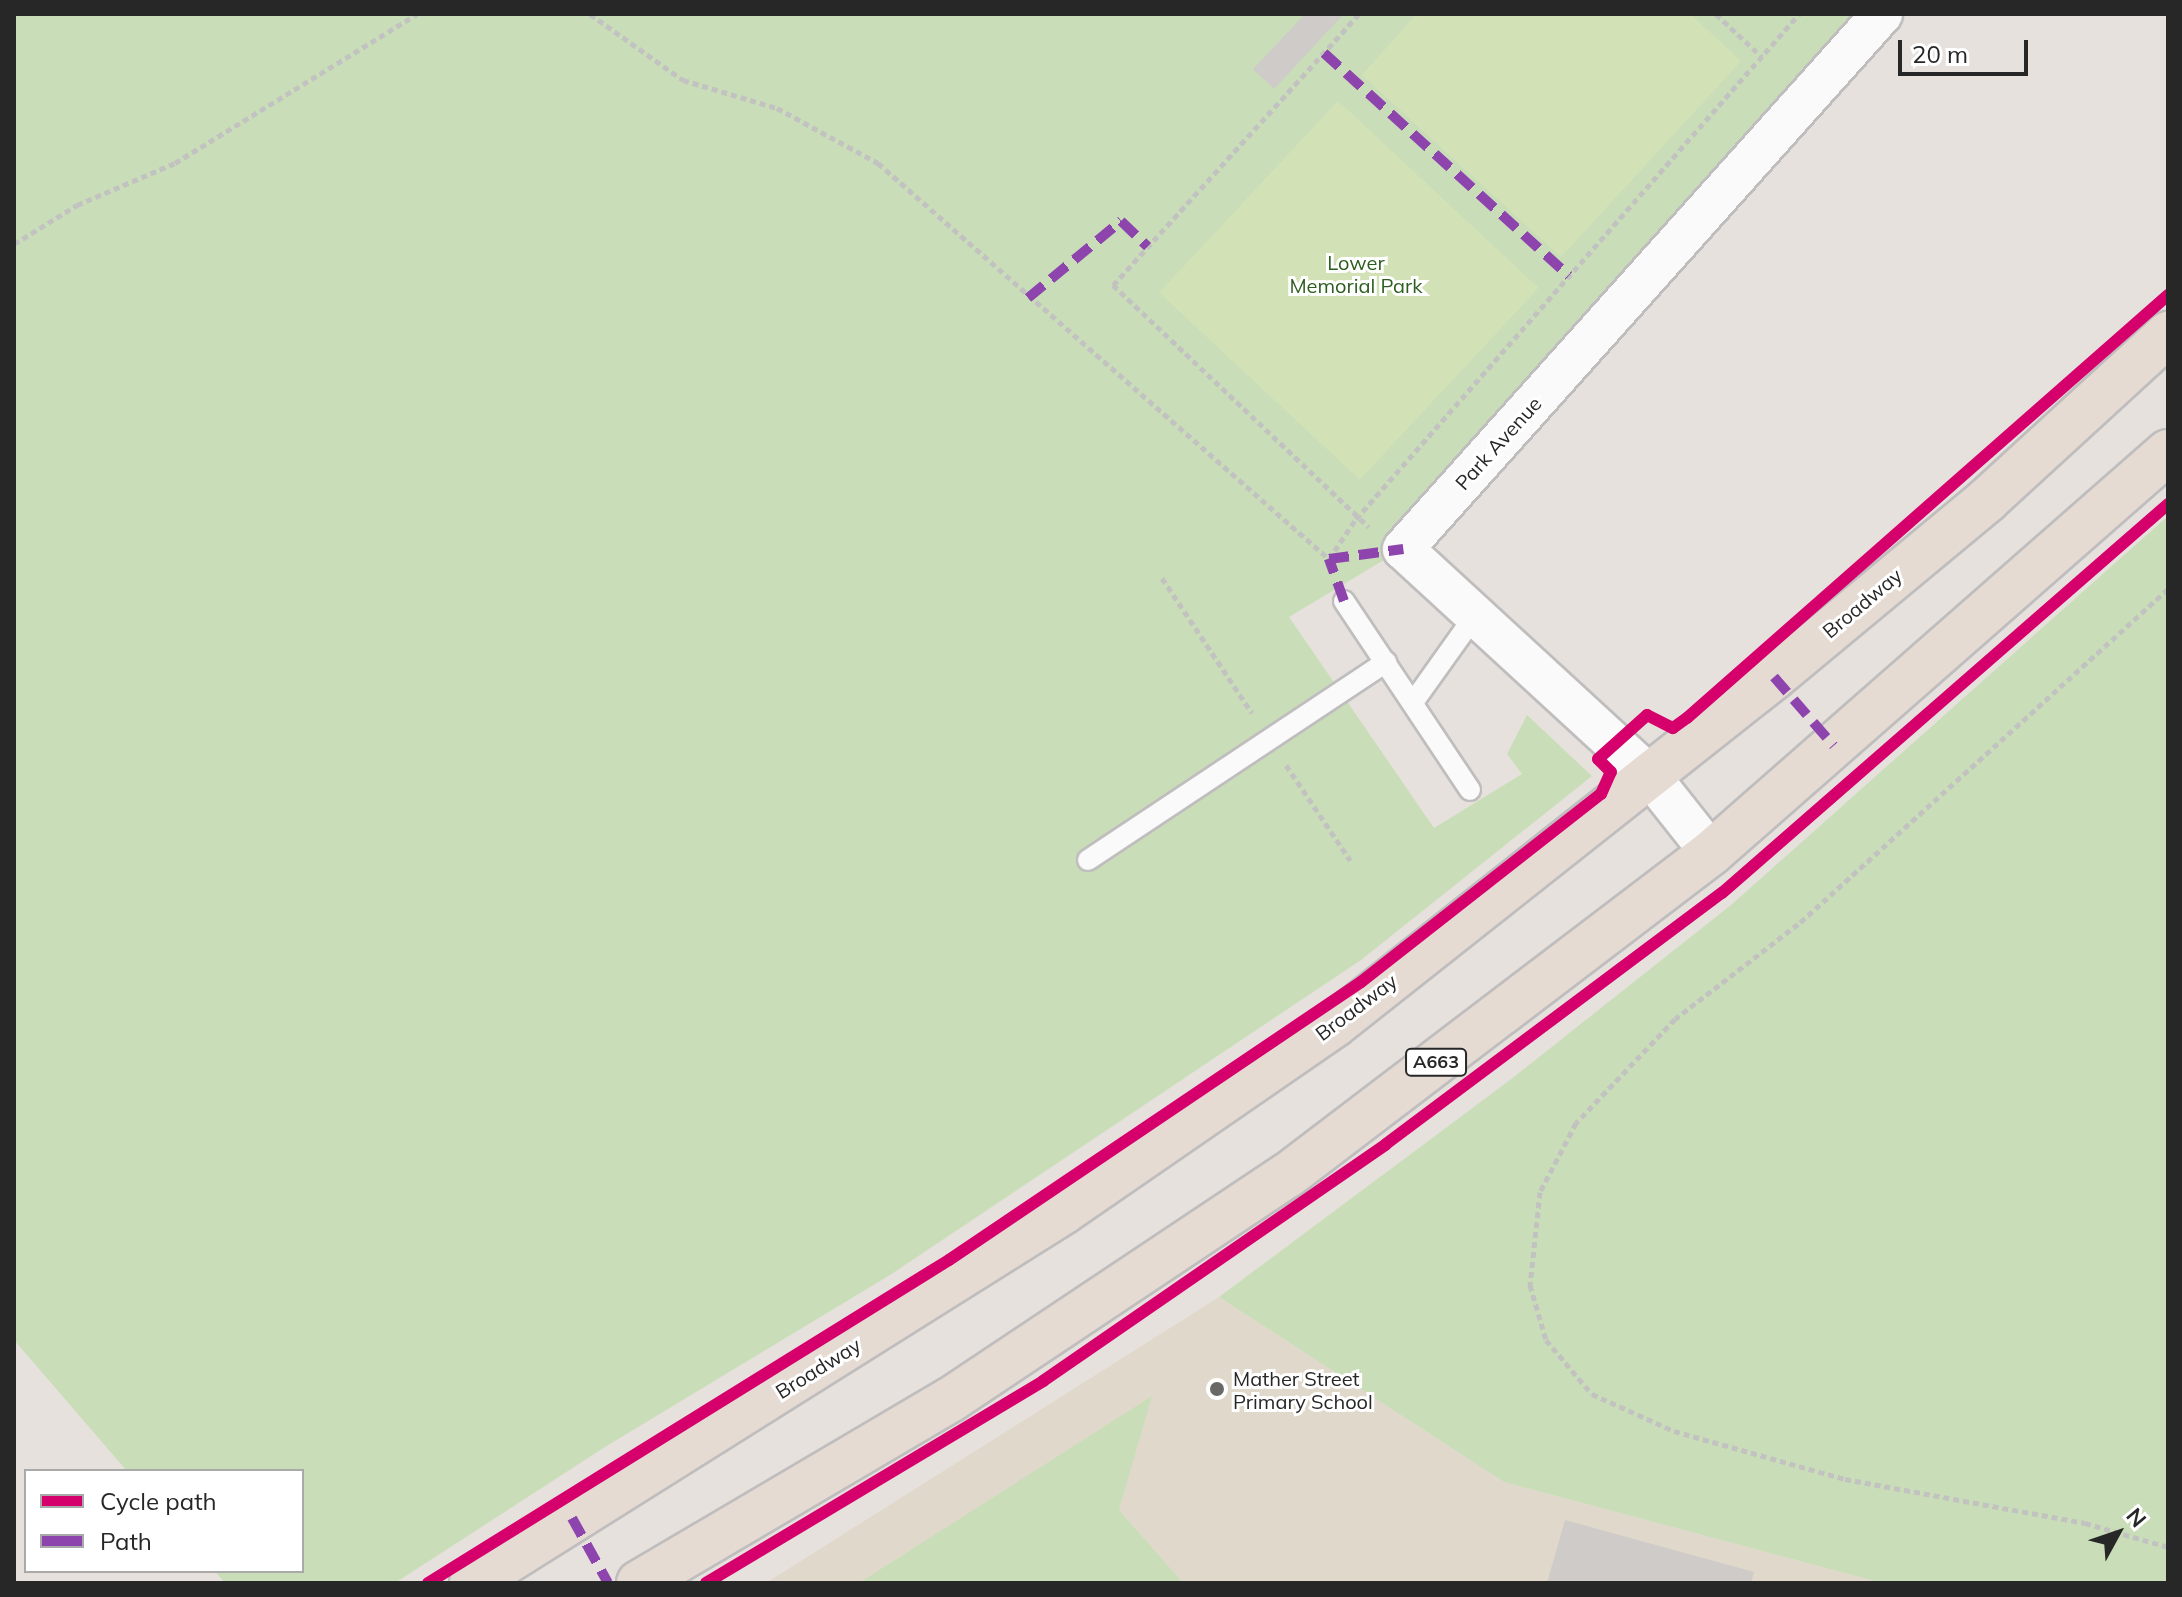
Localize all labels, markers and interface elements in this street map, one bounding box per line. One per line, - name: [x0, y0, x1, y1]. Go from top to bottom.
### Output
- scale bar: [1902, 24, 2032, 74]
- text: 20 m: [1912, 39, 1968, 69]
- park label: Lower Memorial Park: [1289, 250, 1423, 297]
- street label: Park Avenue: [1450, 392, 1546, 494]
- street label: Broadway: [1818, 563, 1906, 643]
- street label: Broadway: [1311, 969, 1401, 1045]
- road number: A663: [1404, 1048, 1468, 1076]
- street label: Broadway: [771, 1332, 865, 1404]
- place label: Mather Street Primary School: [1233, 1366, 1373, 1413]
- marker: Mather Street Primary School: [1208, 1380, 1226, 1398]
- legend: [24, 1469, 304, 1573]
- text: Cycle path: [100, 1486, 217, 1516]
- north arrow: [2078, 1493, 2158, 1573]
- text: N: [2120, 1502, 2152, 1533]
- text: Path: [100, 1526, 152, 1556]

